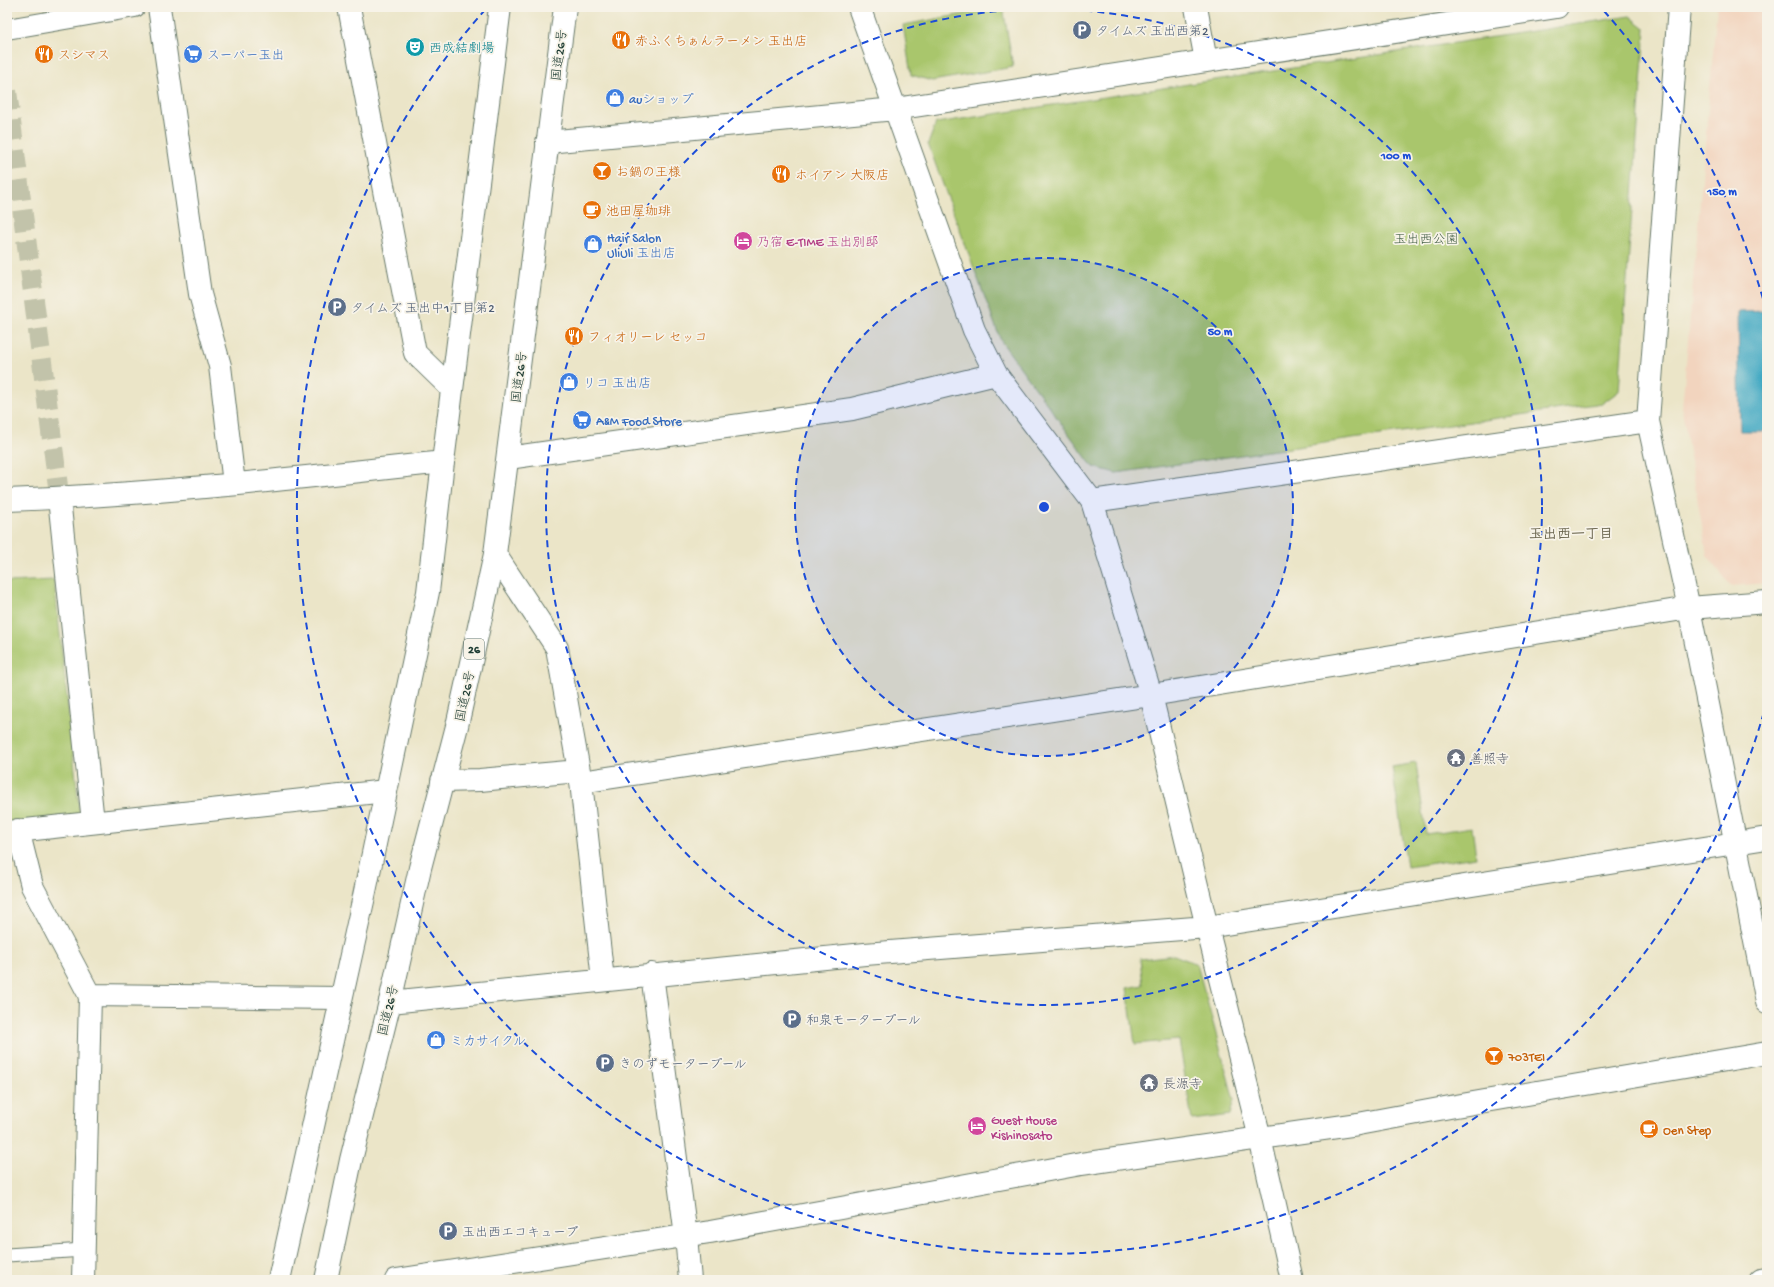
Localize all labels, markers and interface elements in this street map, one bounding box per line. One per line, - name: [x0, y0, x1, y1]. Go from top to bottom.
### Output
- parking icon: タイムズ 玉出西第2: [1071, 19, 1093, 41]
- place label: タイムズ 玉出西第2: [1096, 25, 1209, 40]
- street label: 国道26号: [549, 28, 571, 82]
- restaurant icon: 赤ふくちぁんラーメン 玉出店: [610, 29, 632, 51]
- place label: 赤ふくちぁんラーメン 玉出店: [635, 35, 807, 50]
- theatre icon: 西成結劇場: [404, 36, 426, 58]
- place label: 西成結劇場: [429, 41, 494, 57]
- restaurant icon: スシマス: [33, 43, 55, 65]
- supermarket icon: スーパー玉出: [182, 43, 204, 65]
- place label: スシマス: [58, 49, 110, 64]
- place label: スーパー玉出: [207, 49, 284, 64]
- shop icon: auショップ: [604, 87, 626, 109]
- place label: auショップ: [629, 93, 694, 108]
- text: 100 m: [1380, 150, 1411, 164]
- bar icon: お鍋の王様: [591, 160, 613, 182]
- restaurant icon: ホイアン 大阪店: [770, 163, 792, 185]
- place label: お鍋の王様: [616, 166, 681, 181]
- place label: ホイアン 大阪店: [795, 168, 889, 184]
- text: 150 m: [1706, 186, 1737, 200]
- cafe icon: 池田屋珈琲: [581, 199, 603, 221]
- place label: 池田屋珈琲: [606, 204, 671, 220]
- hotel icon: 乃宿 E-TIME 玉出別邸: [732, 230, 754, 252]
- place label: Hair Salon UliUli 玉出店: [607, 232, 675, 262]
- park label: 玉出西公園: [1393, 232, 1459, 248]
- shop icon: Hair Salon UliUli 玉出店: [582, 233, 604, 255]
- place label: 乃宿 E-TIME 玉出別邸: [757, 235, 879, 251]
- parking icon: タイムズ 玉出中1丁目第2: [326, 296, 348, 318]
- place label: タイムズ 玉出中1丁目第2: [351, 302, 495, 317]
- restaurant icon: フィオリーレ セッコ: [563, 325, 585, 347]
- text: 50 m: [1208, 326, 1233, 340]
- place label: フィオリーレ セッコ: [588, 331, 708, 346]
- street label: 国道26号: [509, 350, 531, 404]
- shop icon: リコ 玉出店: [558, 371, 580, 393]
- place label: リコ 玉出店: [583, 377, 651, 392]
- supermarket icon: A&M Food Store: [571, 409, 593, 431]
- place label: A&M Food Store: [596, 415, 682, 430]
- centre of rings: [1037, 500, 1051, 514]
- district label: 玉出西一丁目: [1529, 527, 1613, 544]
- road number: 26: [464, 639, 484, 659]
- street label: 国道26号: [453, 669, 479, 723]
- temple icon: 善照寺: [1445, 747, 1467, 769]
- place label: 善照寺: [1470, 752, 1509, 768]
- street label: 国道26号: [375, 983, 403, 1038]
- parking icon: 和泉モータープール: [781, 1008, 803, 1030]
- place label: 和泉モータープール: [806, 1014, 921, 1029]
- shop icon: ミカサイクル: [425, 1029, 447, 1051]
- place label: ミカサイクル: [450, 1035, 526, 1050]
- bar icon: 703TEI: [1483, 1045, 1505, 1067]
- place label: 703TEI: [1507, 1051, 1545, 1066]
- parking icon: きのずモータープール: [594, 1052, 616, 1074]
- place label: きのずモータープール: [619, 1058, 747, 1073]
- temple icon: 長源寺: [1138, 1072, 1160, 1094]
- place label: 長源寺: [1163, 1077, 1202, 1093]
- place label: Guest House Kishinosato: [991, 1114, 1057, 1144]
- hotel icon: Guest House Kishinosato: [966, 1115, 988, 1137]
- cafe icon: Oen Step: [1638, 1118, 1660, 1140]
- place label: Oen Step: [1663, 1124, 1712, 1139]
- parking icon: 玉出西エコキューブ: [437, 1220, 459, 1242]
- place label: 玉出西エコキューブ: [462, 1226, 578, 1241]

